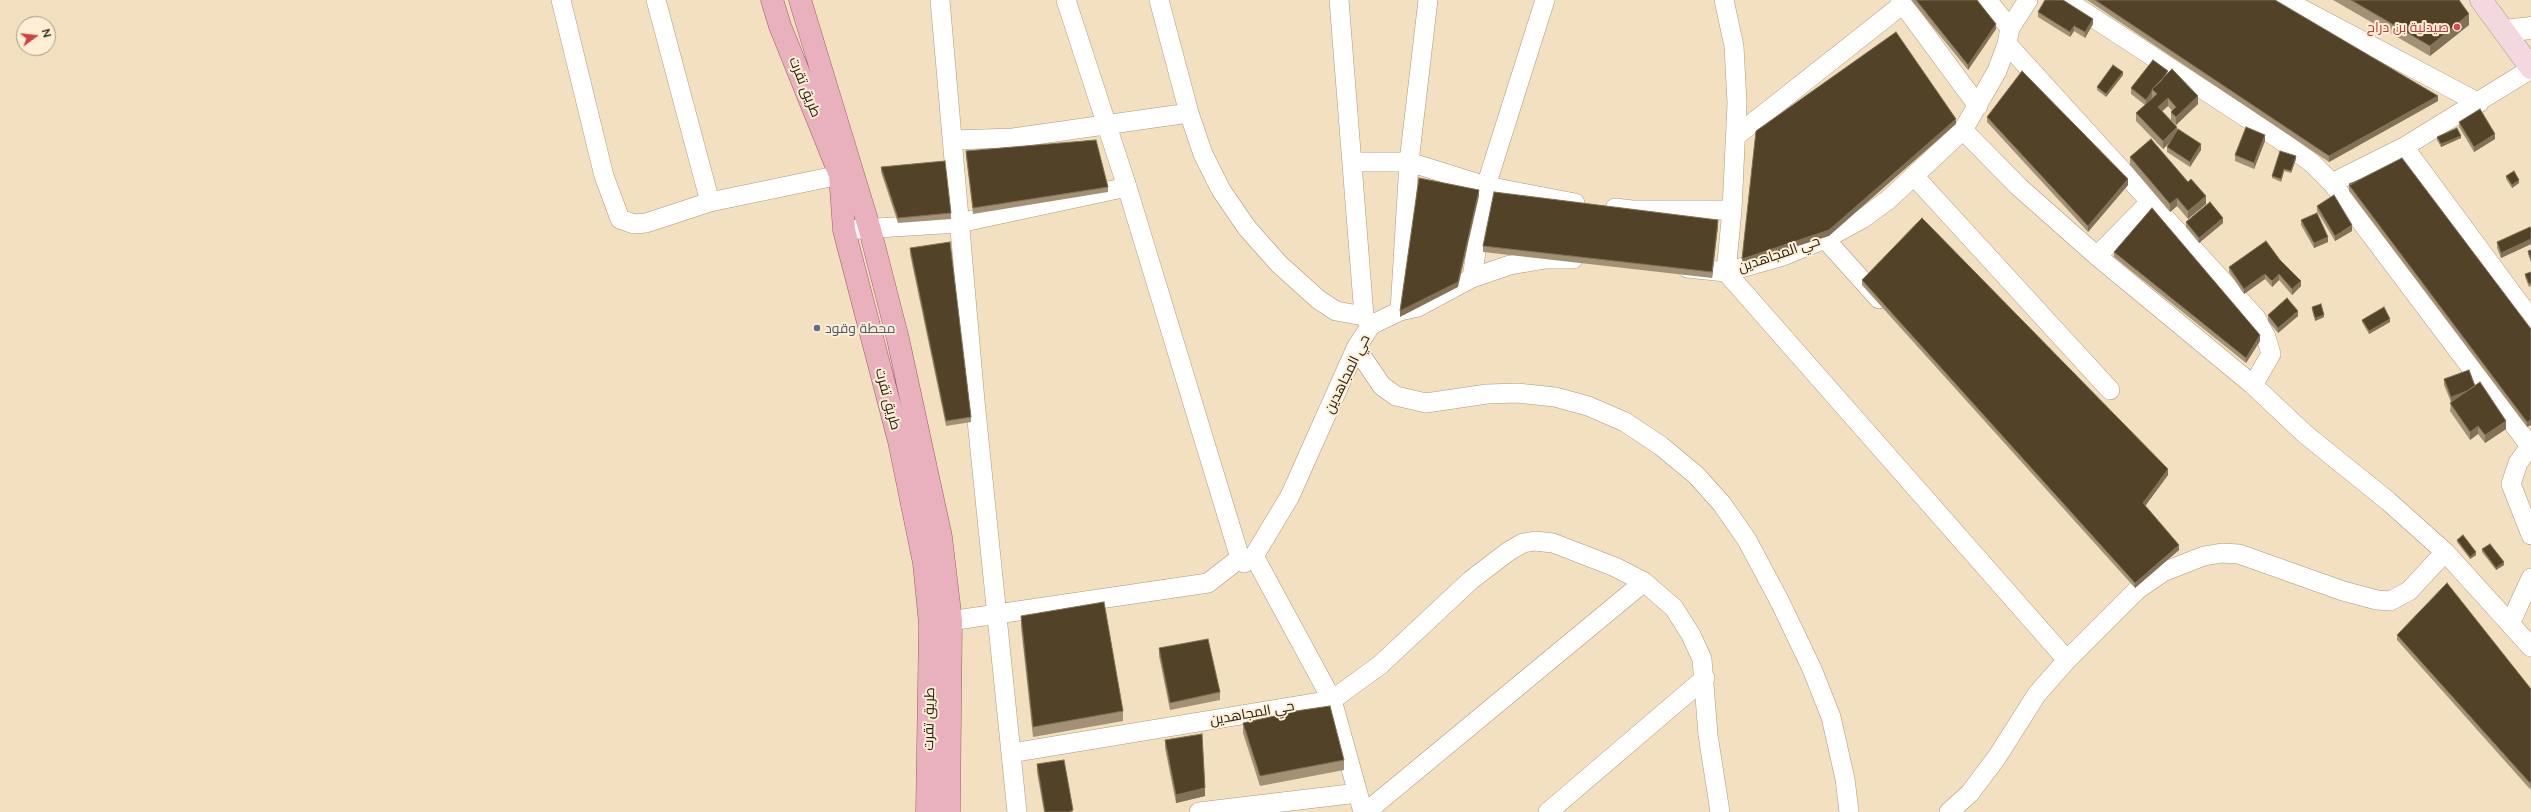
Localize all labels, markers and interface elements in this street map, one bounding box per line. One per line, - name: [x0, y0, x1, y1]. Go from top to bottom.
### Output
- north arrow: [16, 16, 56, 56]
- place label: صيدلية بن دراح: [2367, 19, 2449, 35]
- marker: صيدلية بن دراح: [2452, 22, 2462, 32]
- text: N: [40, 27, 54, 39]
- street label: طريق تقرت: [785, 54, 825, 120]
- street label: حي المجاهدين: [1736, 232, 1822, 276]
- place label: محطة وقود: [825, 320, 896, 336]
- marker: محطة وقود: [812, 323, 822, 333]
- street label: حي المجاهدين: [1321, 332, 1373, 416]
- street label: طريق تقرت: [872, 366, 904, 432]
- street label: طريق تقرت: [920, 687, 938, 751]
- street label: حي المجاهدين: [1208, 697, 1296, 729]

